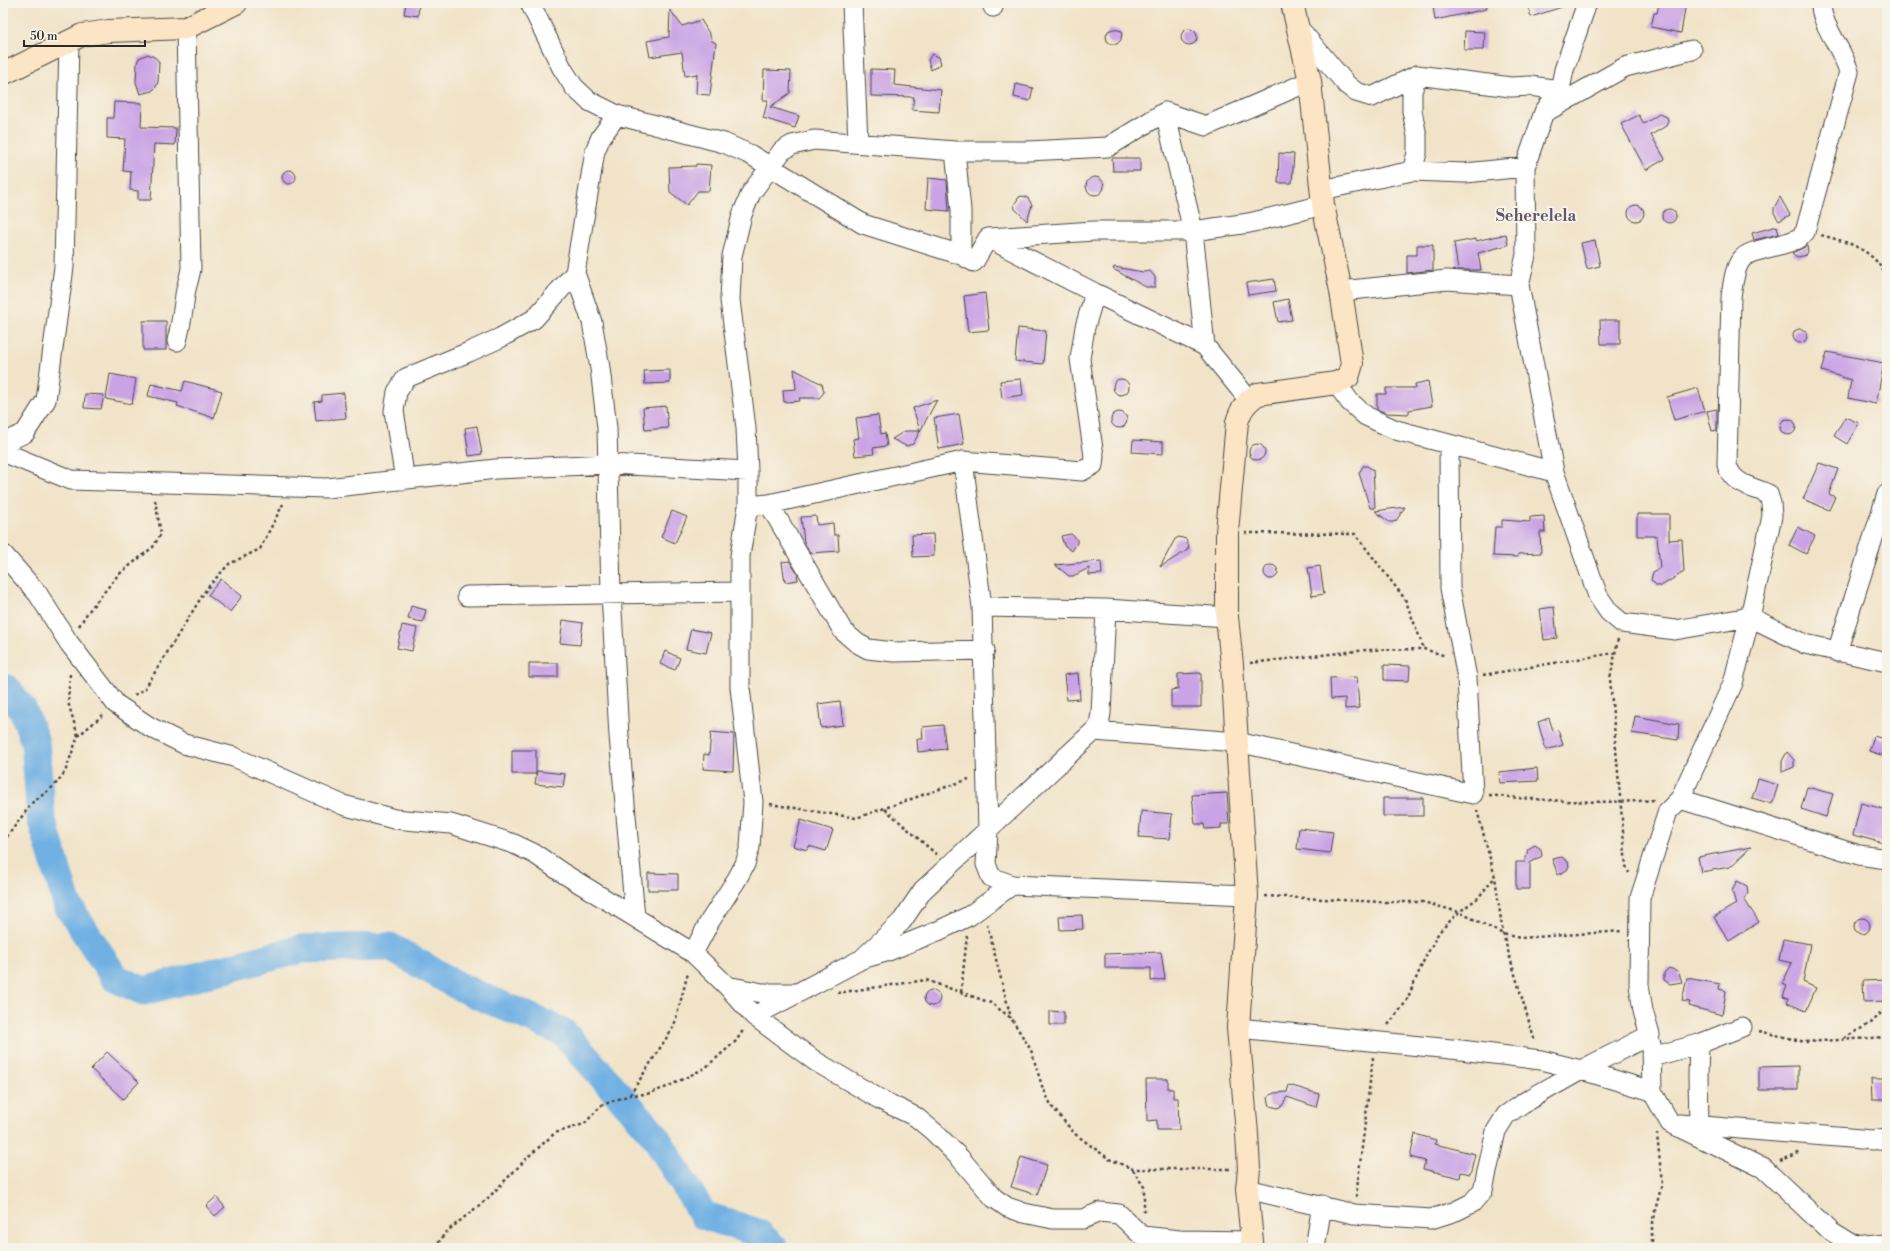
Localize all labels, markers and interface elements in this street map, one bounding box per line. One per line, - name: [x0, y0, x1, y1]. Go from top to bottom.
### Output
- scale bar: [24, 22, 145, 48]
- text: 50 m: [30, 29, 58, 44]
- district label: Seherelela: [1496, 206, 1577, 226]

